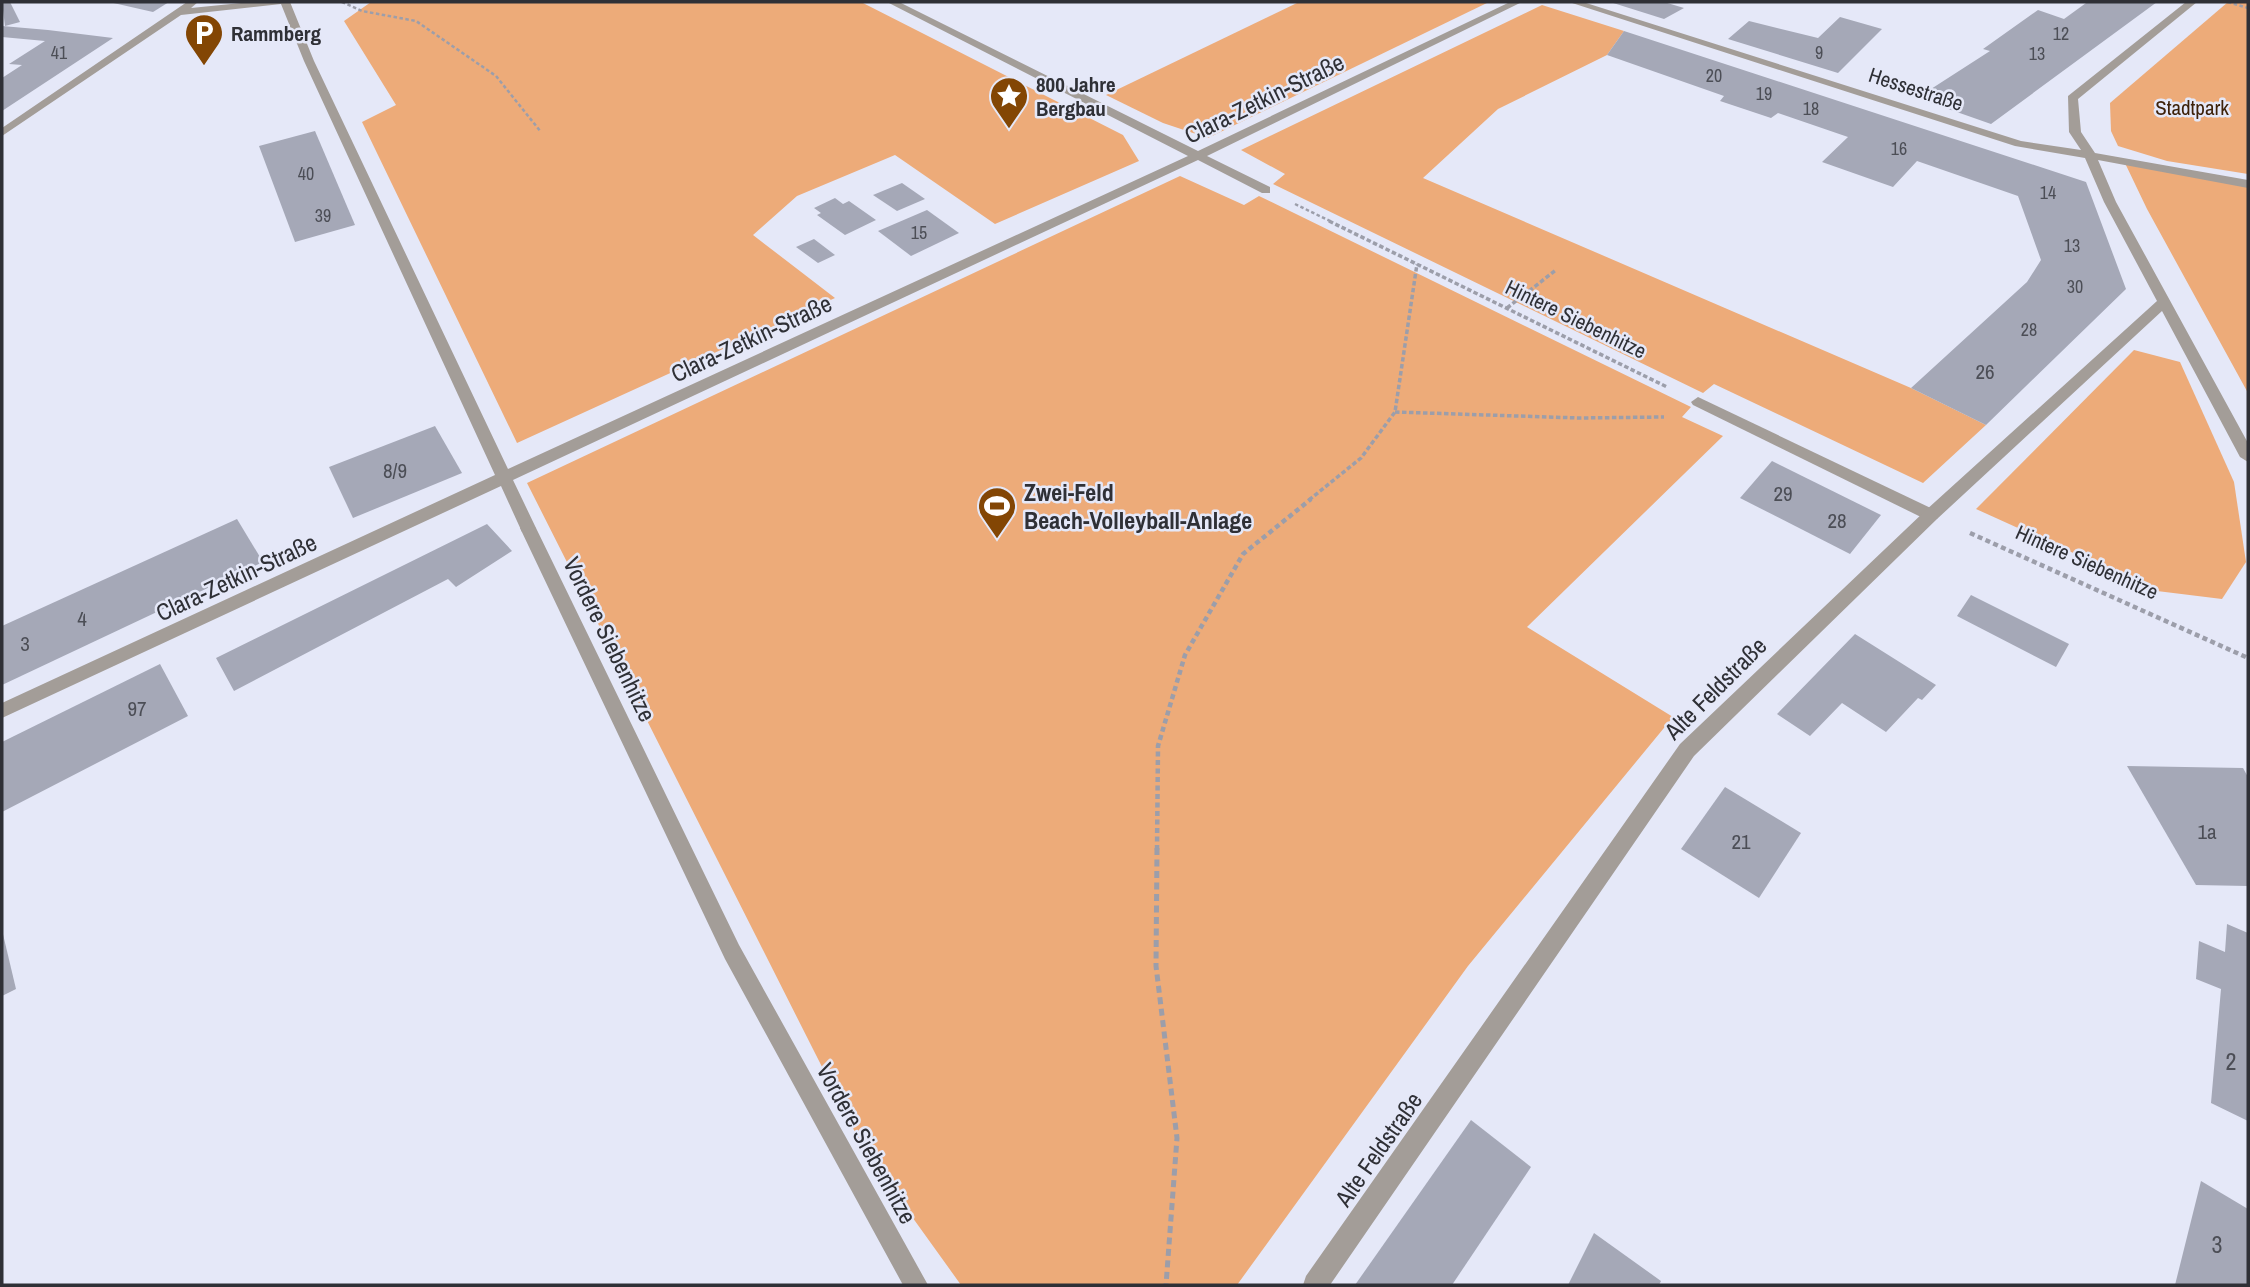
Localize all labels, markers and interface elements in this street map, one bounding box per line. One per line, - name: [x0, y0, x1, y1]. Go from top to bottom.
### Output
- parking icon: Rammberg: [183, 12, 225, 67]
- place label: Rammberg: [231, 19, 321, 48]
- house number: 12: [2053, 21, 2069, 46]
- house number: 41: [51, 40, 68, 65]
- house number: 9: [1815, 40, 1823, 65]
- house number: 13: [2029, 41, 2045, 66]
- street label: Clara-Zetkin-Straße: [1179, 46, 1349, 150]
- street label: Hessestraße: [1865, 60, 1967, 118]
- house number: 20: [1706, 63, 1722, 88]
- place label: 800 Jahre Bergbau: [1036, 70, 1115, 123]
- place icon: 800 Jahre Bergbau: [988, 75, 1030, 130]
- house number: 19: [1756, 81, 1772, 106]
- park label: Stadtpark: [2155, 93, 2229, 122]
- house number: 18: [1803, 96, 1819, 121]
- house number: 16: [1891, 136, 1907, 161]
- house number: 40: [298, 161, 314, 186]
- house number: 14: [2040, 180, 2056, 205]
- house number: 39: [315, 203, 331, 228]
- house number: 15: [911, 220, 927, 245]
- house number: 13: [2064, 233, 2080, 258]
- street label: Hintere Siebenhitze: [1501, 272, 1651, 366]
- house number: 30: [2067, 274, 2083, 299]
- street label: Clara-Zetkin-Straße: [665, 287, 837, 389]
- house number: 28: [2021, 317, 2037, 342]
- house number: 26: [1975, 357, 1995, 386]
- house number: 8/9: [383, 456, 407, 485]
- place label: Zwei-Feld Beach-Volleyball-Anlage: [1024, 476, 1252, 536]
- house number: 29: [1773, 479, 1793, 508]
- sports icon: Zwei-Feld Beach-Volleyball-Anlage: [976, 485, 1018, 540]
- house number: 28: [1827, 506, 1847, 535]
- street label: Hintere Siebenhitze: [2011, 518, 2163, 606]
- street label: Clara-Zetkin-Straße: [150, 526, 322, 628]
- street label: Vordere Siebenhitze: [556, 551, 664, 727]
- house number: 4: [77, 604, 87, 633]
- house number: 3: [20, 629, 30, 658]
- street label: Alte Feldstraße: [1656, 630, 1773, 747]
- house number: 97: [127, 694, 147, 723]
- house number: 1a: [2197, 817, 2217, 846]
- house number: 21: [1731, 827, 1751, 856]
- house number: 2: [2226, 1045, 2236, 1077]
- street label: Vordere Siebenhitze: [810, 1057, 924, 1229]
- street label: Alte Feldstraße: [1326, 1086, 1429, 1213]
- house number: 3: [2212, 1228, 2222, 1260]

